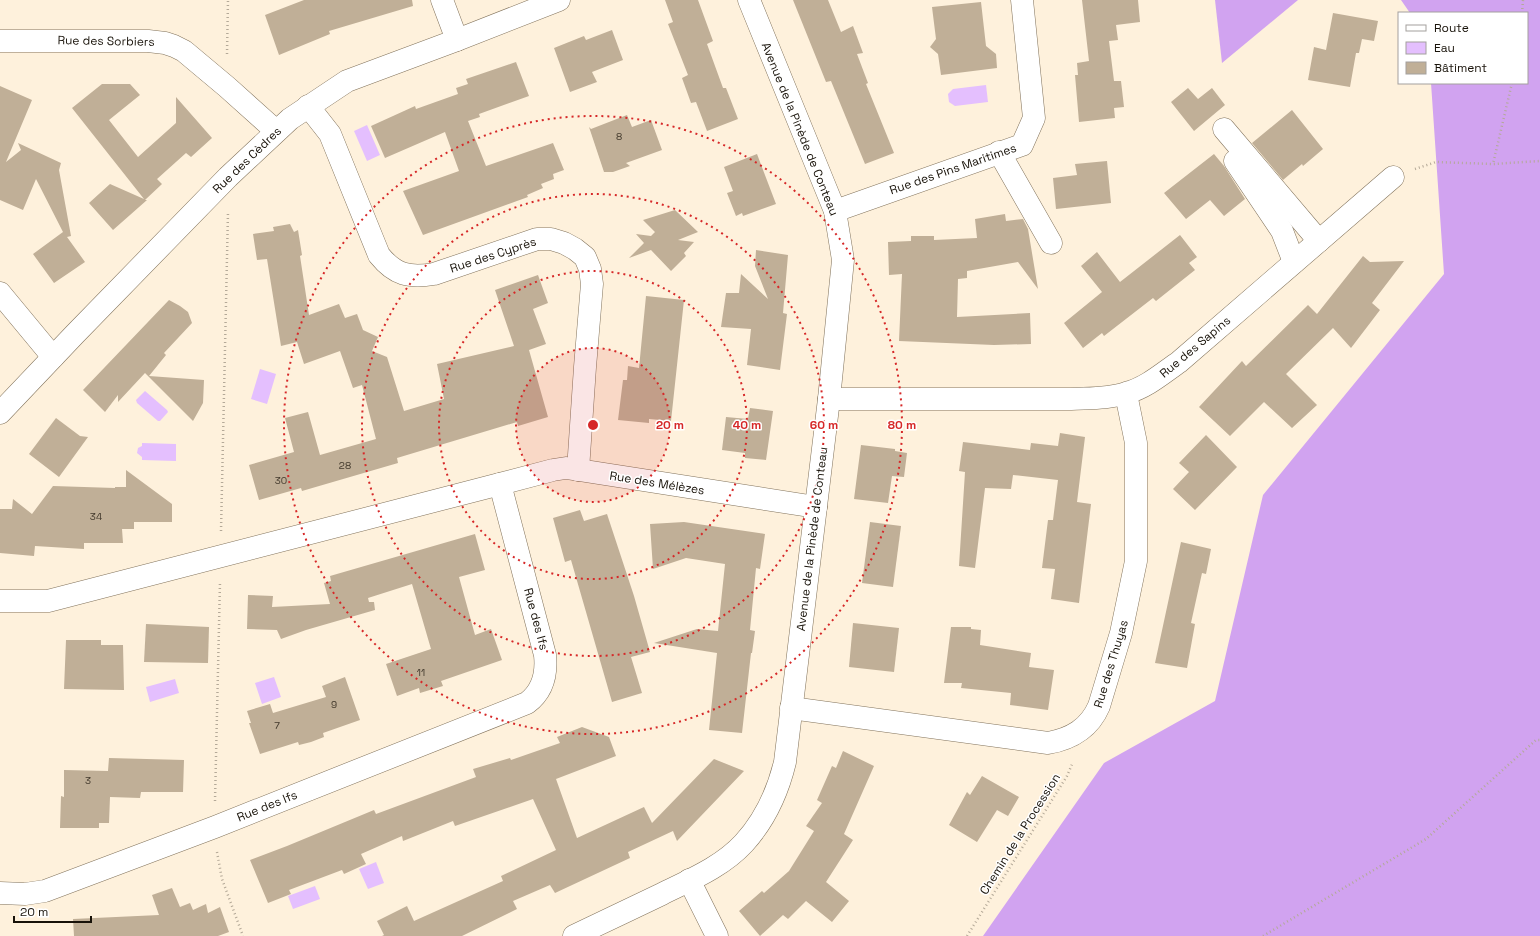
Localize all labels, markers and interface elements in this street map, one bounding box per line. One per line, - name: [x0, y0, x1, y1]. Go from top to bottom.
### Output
- legend: [1398, 12, 1528, 84]
- text: Route: [1434, 20, 1469, 36]
- street label: Rue des Sorbiers: [57, 32, 155, 50]
- street label: Avenue de la Pinède de Conteau: [758, 40, 842, 218]
- text: Eau: [1434, 40, 1455, 56]
- text: Bâtiment: [1434, 60, 1487, 76]
- street label: Rue des Cèdres: [209, 123, 285, 197]
- house number: 8: [616, 130, 622, 143]
- street label: Rue des Pins Maritimes: [887, 140, 1019, 198]
- street label: Rue des Cyprès: [448, 234, 538, 276]
- street label: Rue des Sapins: [1156, 313, 1234, 381]
- text: 20 m: [656, 417, 684, 433]
- text: 40 m: [733, 417, 761, 433]
- text: 60 m: [810, 417, 838, 433]
- text: 80 m: [888, 417, 916, 433]
- centre of rings: [586, 418, 600, 432]
- street label: Avenue de la Pinède de Conteau: [793, 446, 831, 632]
- house number: 28: [339, 459, 351, 472]
- street label: Rue des Mélèzes: [608, 468, 706, 498]
- house number: 30: [275, 474, 287, 487]
- house number: 34: [90, 510, 102, 523]
- street label: Rue des Ifs: [520, 586, 552, 652]
- street label: Rue des Thuyas: [1090, 618, 1132, 710]
- house number: 11: [417, 666, 425, 679]
- house number: 9: [331, 698, 337, 711]
- house number: 7: [274, 719, 280, 732]
- street label: Chemin de la Procession: [976, 770, 1064, 898]
- house number: 3: [85, 774, 91, 787]
- street label: Rue des Ifs: [234, 787, 300, 825]
- scale bar: [14, 898, 91, 924]
- text: 20 m: [20, 904, 48, 920]

